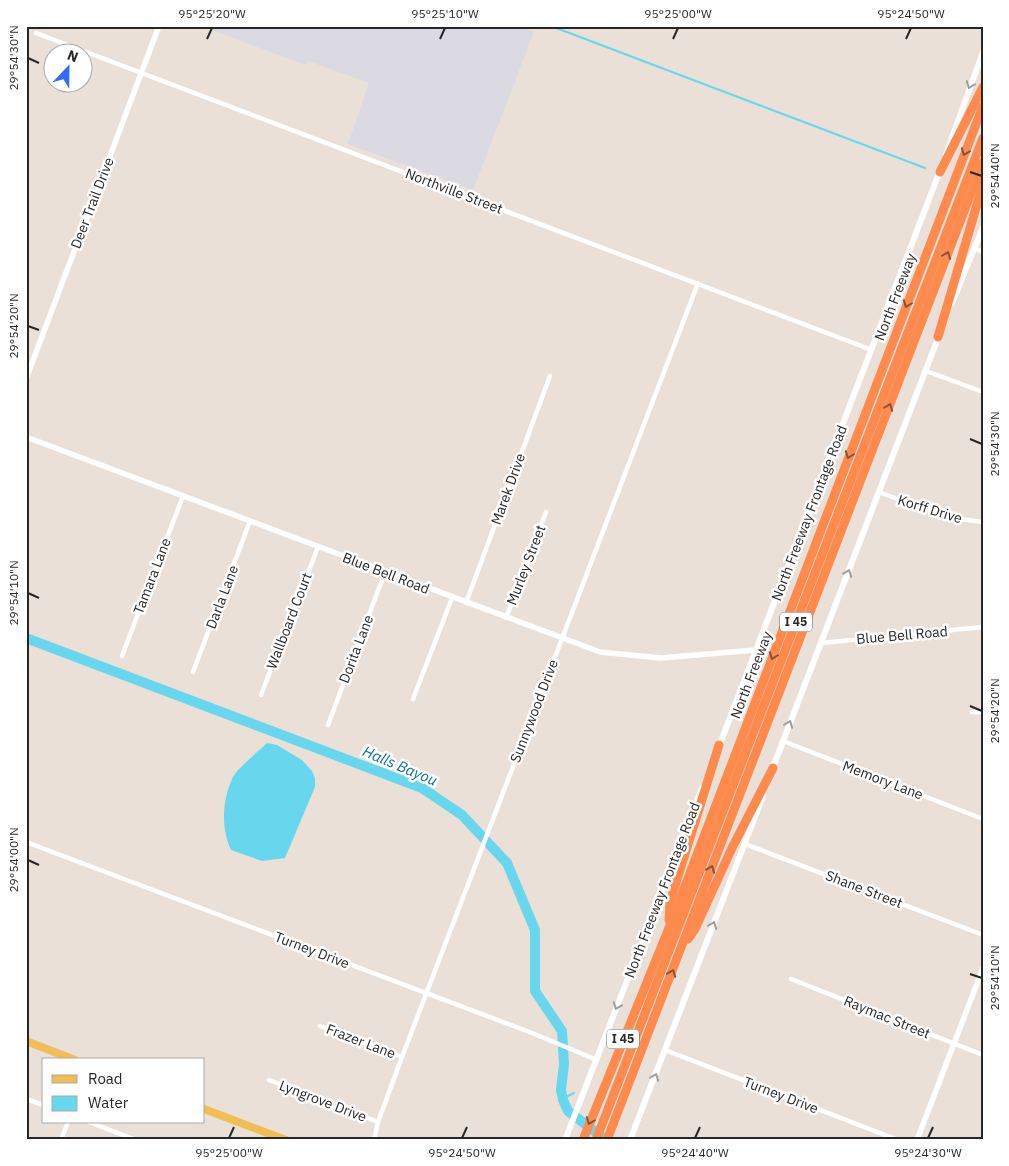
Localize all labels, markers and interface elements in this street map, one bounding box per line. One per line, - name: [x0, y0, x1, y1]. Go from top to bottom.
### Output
- text: 95°25'20"W: [178, 6, 246, 21]
- text: 95°25'10"W: [411, 6, 479, 21]
- text: 95°25'00"W: [644, 6, 712, 21]
- text: 95°24'50"W: [877, 6, 945, 21]
- text: 29°54'30"N: [6, 25, 21, 91]
- north arrow: [42, 42, 92, 92]
- text: N: [65, 46, 81, 66]
- one-way arrow: [966, 80, 976, 88]
- text: 29°54'40"N: [987, 143, 1002, 209]
- one-way arrow: [961, 147, 971, 156]
- street label: Deer Trail Drive: [66, 155, 118, 251]
- street label: Northville Street: [403, 164, 505, 218]
- street label: North Freeway: [870, 251, 920, 343]
- one-way arrow: [941, 251, 951, 260]
- text: 29°54'20"N: [6, 293, 21, 359]
- one-way arrow: [903, 299, 913, 307]
- one-way arrow: [883, 403, 893, 411]
- text: 29°54'30"N: [987, 411, 1002, 477]
- street label: North Freeway Frontage Road: [767, 423, 851, 603]
- street label: Marek Drive: [487, 450, 529, 527]
- one-way arrow: [845, 451, 855, 459]
- street label: Korff Drive: [896, 491, 965, 527]
- street label: Murley Street: [502, 522, 550, 608]
- street label: Tamara Lane: [129, 535, 175, 617]
- street label: Blue Bell Road: [340, 548, 432, 598]
- text: 29°54'10"N: [6, 560, 21, 626]
- street label: Darla Lane: [202, 562, 242, 631]
- one-way arrow: [842, 569, 852, 578]
- street label: Wallboard Court: [262, 570, 316, 672]
- street label: Dorita Lane: [335, 612, 377, 686]
- road number: I 45: [780, 612, 812, 632]
- street label: Blue Bell Road: [856, 622, 948, 648]
- street label: North Freeway: [726, 629, 776, 721]
- one-way arrow: [769, 651, 779, 660]
- street label: Sunnywood Drive: [506, 657, 562, 765]
- text: 29°54'20"N: [987, 678, 1002, 744]
- one-way arrow: [783, 720, 793, 729]
- water label: Halls Bayou: [360, 741, 440, 790]
- street label: Memory Lane: [840, 756, 926, 804]
- street label: North Freeway Frontage Road: [620, 800, 704, 980]
- text: 29°54'00"N: [6, 827, 21, 893]
- one-way arrow: [705, 865, 716, 874]
- street label: Shane Street: [823, 866, 905, 912]
- one-way arrow: [707, 922, 717, 930]
- street label: Turney Drive: [272, 927, 352, 973]
- text: 29°54'10"N: [987, 945, 1002, 1011]
- one-way arrow: [666, 969, 676, 977]
- street label: Raymac Street: [841, 991, 933, 1043]
- one-way arrow: [613, 1001, 623, 1010]
- street label: Frazer Lane: [324, 1020, 398, 1063]
- road number: I 45: [607, 1030, 639, 1048]
- legend: [42, 1058, 205, 1124]
- text: Road: [88, 1069, 123, 1088]
- street label: Turney Drive: [741, 1072, 821, 1118]
- one-way arrow: [648, 1073, 659, 1082]
- street label: Lyngrove Drive: [277, 1076, 369, 1126]
- text: Water: [88, 1093, 129, 1112]
- one-way arrow: [586, 1116, 596, 1125]
- text: 95°25'00"W: [195, 1145, 263, 1160]
- text: 95°24'50"W: [428, 1145, 496, 1160]
- text: 95°24'40"W: [661, 1145, 729, 1160]
- text: 95°24'30"W: [894, 1145, 962, 1160]

